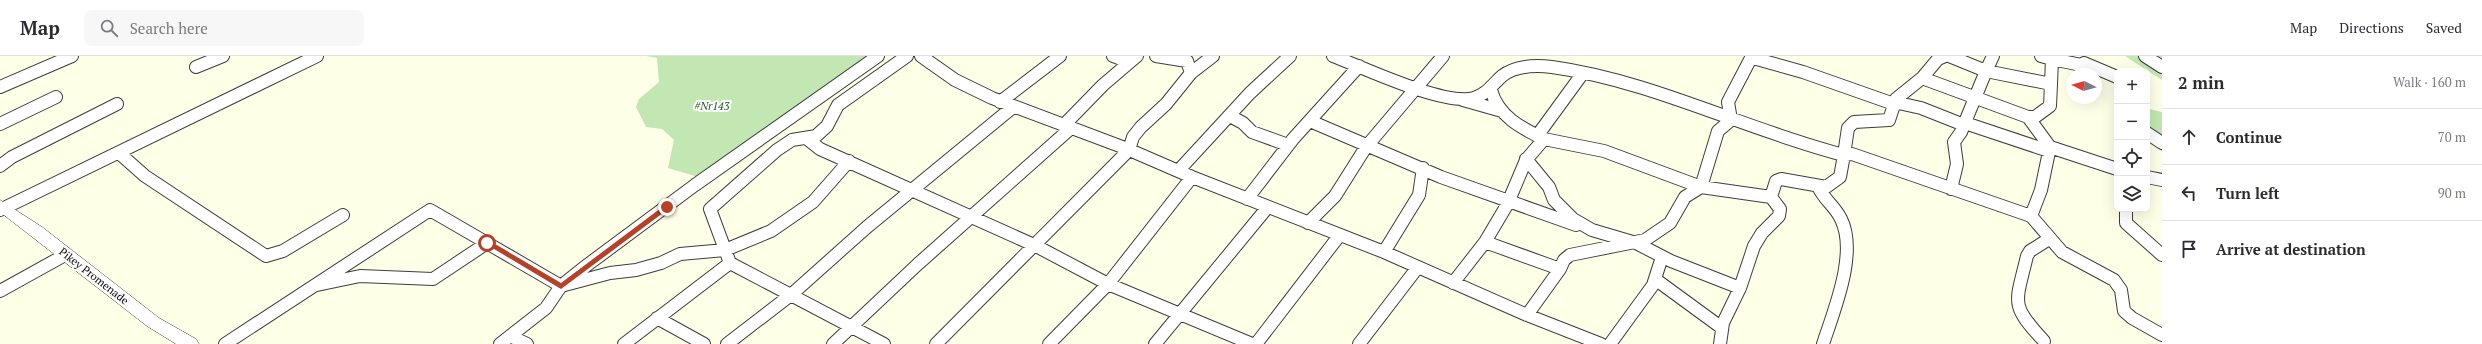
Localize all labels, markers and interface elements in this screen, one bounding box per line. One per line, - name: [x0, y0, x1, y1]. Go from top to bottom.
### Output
- search box: [84, 10, 364, 46]
- text: Map: [20, 15, 60, 40]
- icon: search: [98, 17, 120, 39]
- text: Search here: [130, 18, 208, 38]
- text: Map: [2290, 18, 2317, 37]
- text: Directions: [2339, 18, 2404, 37]
- text: Saved: [2426, 18, 2462, 37]
- north arrow: [2066, 68, 2102, 104]
- map controls: [2114, 68, 2150, 212]
- button: +: [2114, 68, 2150, 104]
- text: 2 min: [2178, 71, 2225, 94]
- text: Walk · 160 m: [2393, 73, 2466, 91]
- park label: #Nr143: [694, 99, 730, 113]
- button: −: [2114, 104, 2150, 140]
- icon: ahead: [2178, 126, 2200, 148]
- text: Continue: [2216, 127, 2282, 147]
- text: 70 m: [2438, 128, 2466, 146]
- button: locate: [2114, 140, 2150, 176]
- button: layers: [2114, 176, 2150, 212]
- icon: left: [2178, 182, 2200, 204]
- text: Turn left: [2216, 183, 2280, 203]
- text: 90 m: [2438, 184, 2466, 202]
- route end: [658, 198, 676, 216]
- route start: [478, 234, 496, 252]
- icon: arrive: [2178, 238, 2200, 260]
- text: Arrive at destination: [2216, 239, 2366, 259]
- street label: Pikey Promenade: [56, 244, 132, 308]

